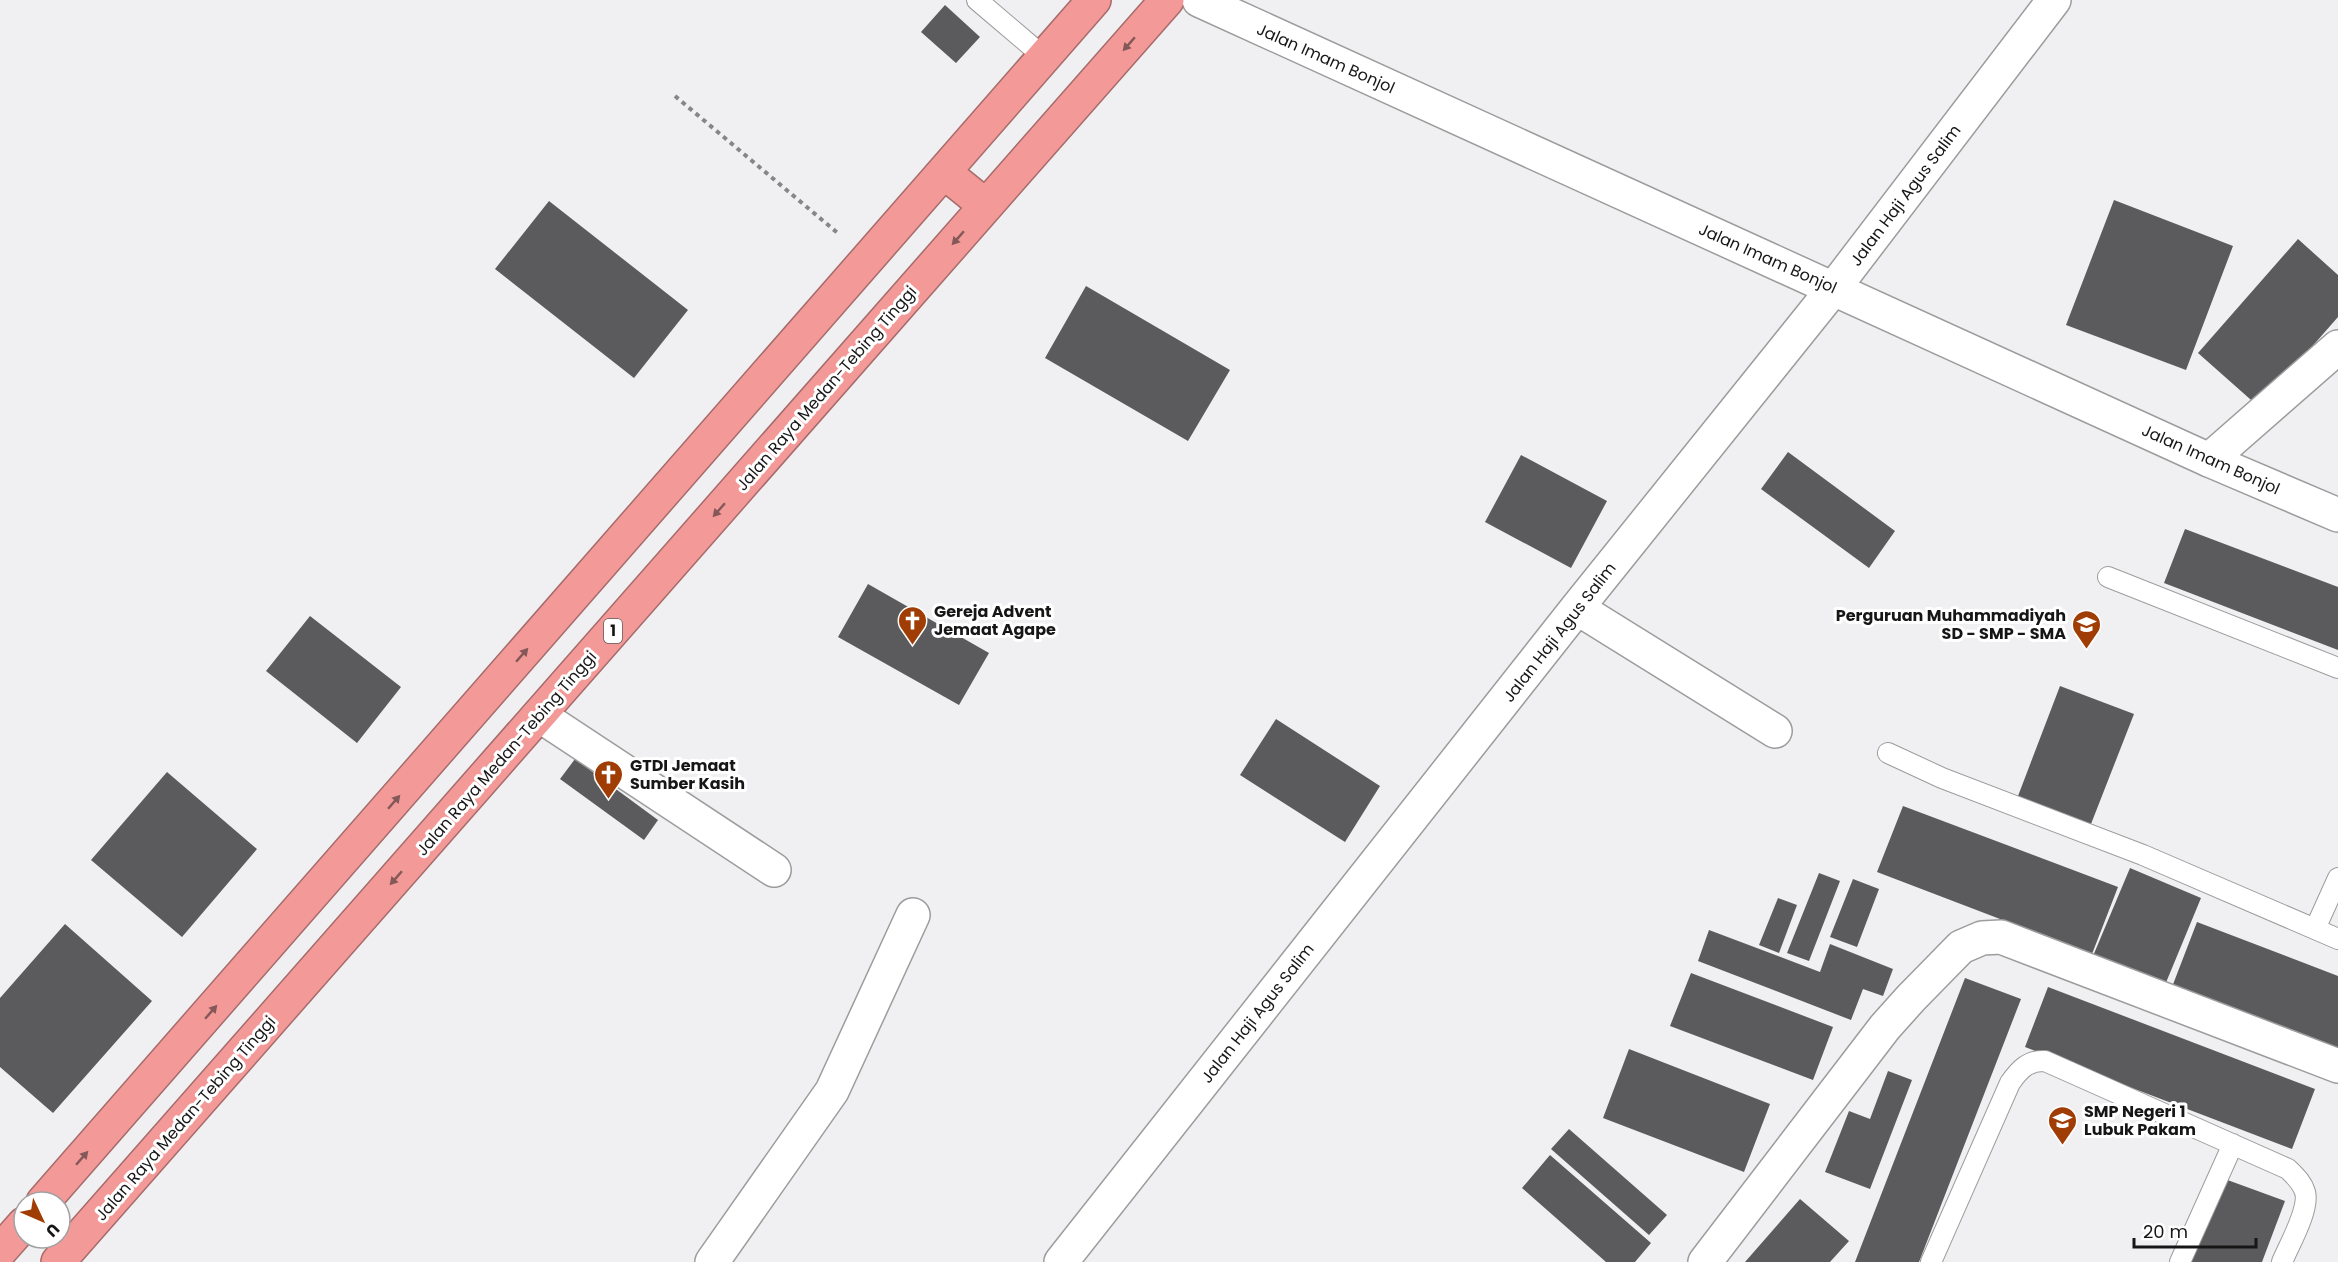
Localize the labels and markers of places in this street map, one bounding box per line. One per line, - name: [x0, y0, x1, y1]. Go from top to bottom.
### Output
- place label: Gereja Advent Jemaat Agape: [934, 600, 1056, 641]
- church icon: Gereja Advent Jemaat Agape: [897, 604, 929, 646]
- place label: Perguruan Muhammadiyah SD - SMP - SMA: [1836, 604, 2066, 645]
- school or university icon: Perguruan Muhammadiyah SD - SMP - SMA: [2071, 608, 2103, 650]
- place label: GTDI Jemaat Sumber Kasih: [630, 754, 745, 795]
- church icon: GTDI Jemaat Sumber Kasih: [593, 758, 625, 800]
- place label: SMP Negeri 1 Lubuk Pakam: [2084, 1100, 2196, 1141]
- school or university icon: SMP Negeri 1 Lubuk Pakam: [2047, 1104, 2079, 1146]

